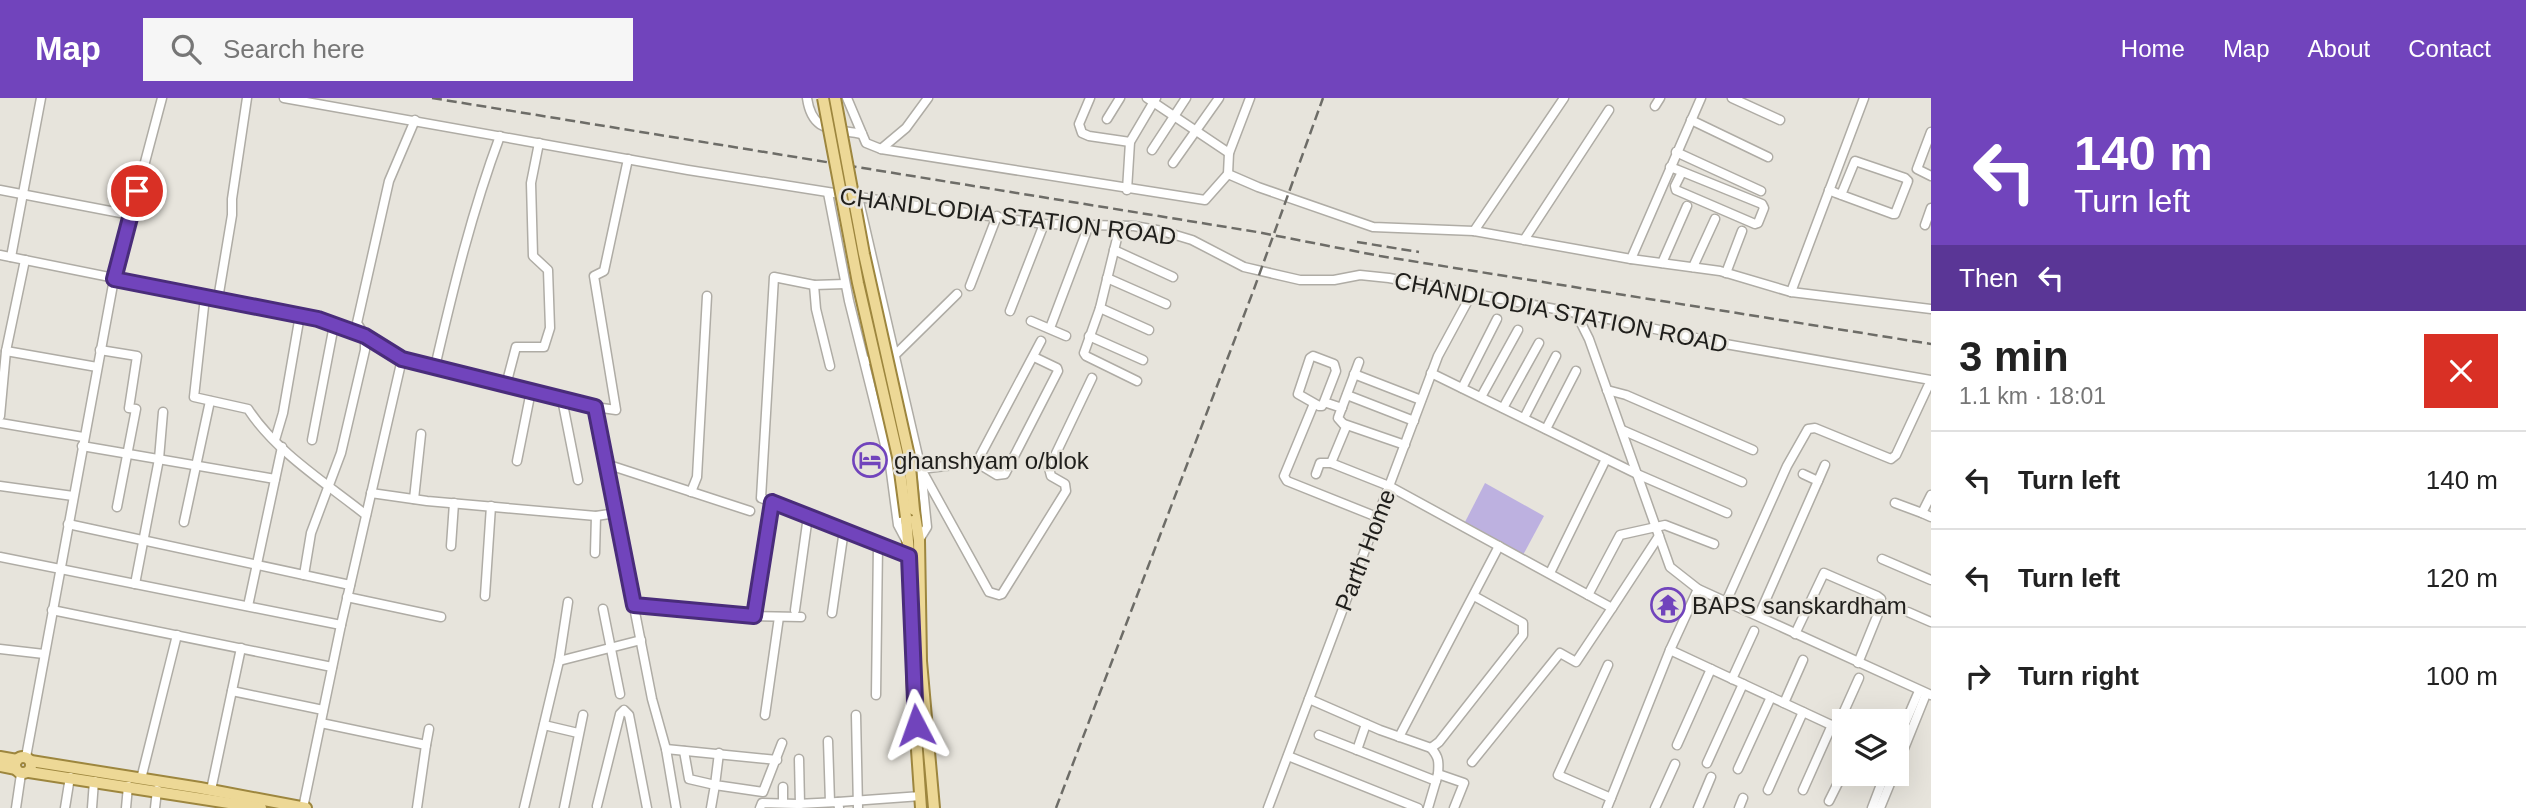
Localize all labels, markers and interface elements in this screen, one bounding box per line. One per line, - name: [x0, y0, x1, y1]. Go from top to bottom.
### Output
- search box: [143, 18, 633, 81]
- text: Map: [35, 30, 101, 67]
- icon: search: [167, 30, 205, 68]
- text: Search here: [223, 34, 365, 64]
- text: Home: [2121, 35, 2185, 62]
- text: Map: [2223, 35, 2270, 62]
- text: About: [2308, 35, 2370, 62]
- text: Contact: [2408, 35, 2491, 62]
- icon: left: [1959, 126, 2050, 217]
- text: 140 m: [2074, 126, 2213, 180]
- pin: [107, 161, 167, 221]
- icon: arrive: [118, 172, 156, 210]
- street label: CHANDLODIA STATION ROAD: [838, 182, 1178, 250]
- text: Turn left: [2074, 183, 2190, 219]
- icon: left: [2032, 259, 2070, 297]
- text: Then: [1959, 263, 2018, 293]
- street label: CHANDLODIA STATION ROAD: [1392, 266, 1730, 358]
- text: 3 min: [1959, 333, 2069, 380]
- button: close: [2424, 334, 2498, 408]
- text: 1.1 km · 18:01: [1959, 383, 2106, 409]
- hotel icon: ghanshyam o/blok: [851, 441, 889, 479]
- place label: ghanshyam o/blok: [894, 447, 1090, 474]
- icon: left: [1959, 461, 1997, 499]
- text: Turn left: [2018, 465, 2120, 495]
- text: 140 m: [2426, 465, 2498, 495]
- street label: Parth Home: [1329, 485, 1401, 615]
- icon: left: [1959, 559, 1997, 597]
- text: Turn left: [2018, 563, 2120, 593]
- text: 120 m: [2426, 563, 2498, 593]
- temple icon: BAPS sanskardham: [1649, 586, 1687, 624]
- place label: BAPS sanskardham: [1692, 592, 1907, 619]
- icon: right: [1959, 657, 1997, 695]
- text: Turn right: [2018, 661, 2139, 691]
- text: 100 m: [2426, 661, 2498, 691]
- position arrow: [879, 688, 953, 762]
- map controls: [1832, 709, 1909, 786]
- button: layers: [1832, 709, 1909, 786]

